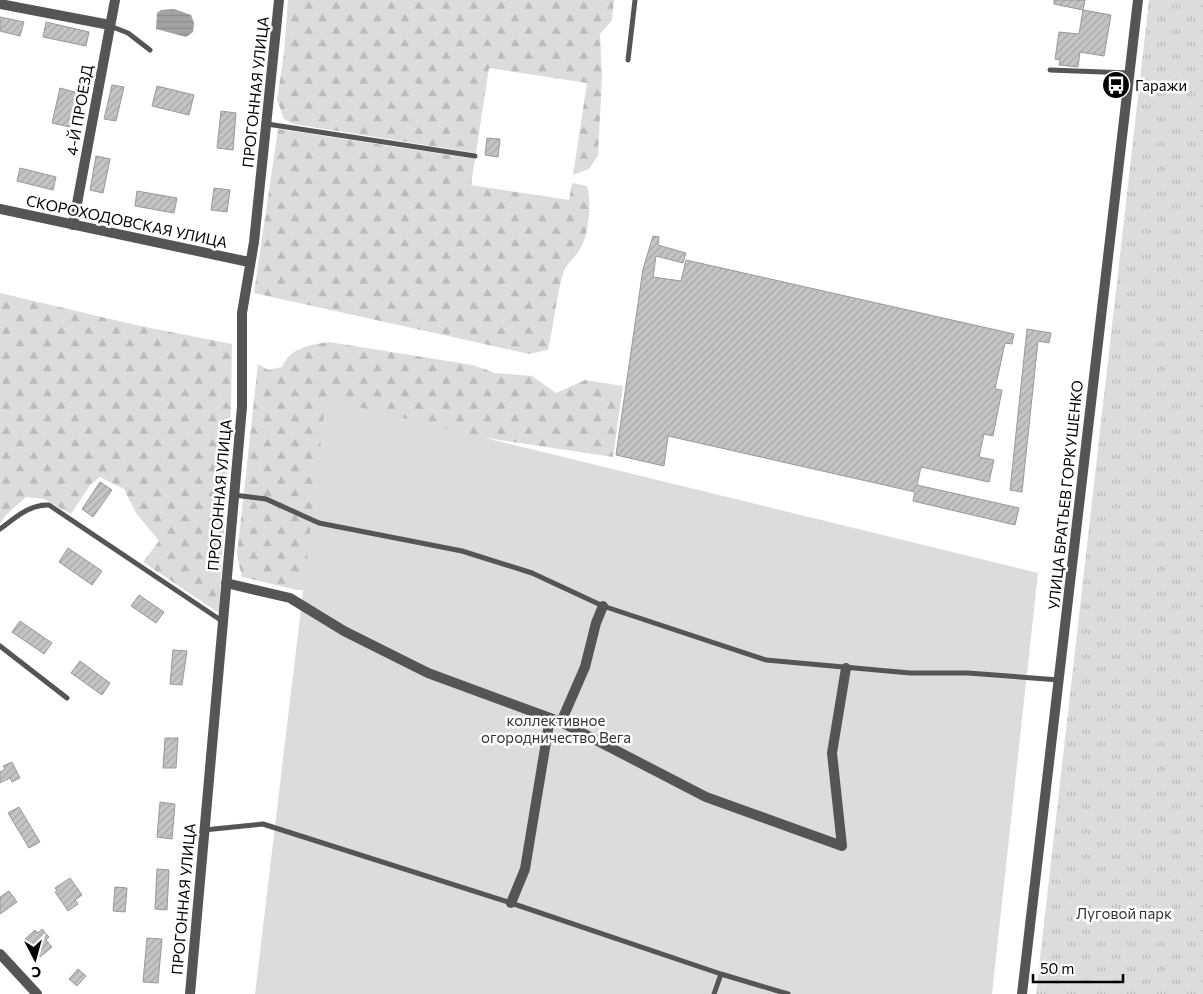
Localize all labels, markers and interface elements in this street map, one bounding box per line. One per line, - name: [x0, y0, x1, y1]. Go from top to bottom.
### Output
- street label: ПРОГОННАЯ УЛИЦА: [238, 15, 272, 169]
- street label: 4-Й ПРОЕЗД: [62, 63, 96, 157]
- bus stop icon: Гаражи: [1101, 70, 1131, 100]
- place label: Гаражи: [1135, 76, 1187, 94]
- street label: СКОРОХОДОВСКАЯ УЛИЦА: [25, 191, 229, 251]
- street label: УЛИЦА БРАТЬЕВ ГОРКУШЕНКО: [1044, 379, 1086, 611]
- street label: ПРОГОННАЯ УЛИЦА: [203, 418, 235, 572]
- park label: коллективное огородничество Вега: [481, 711, 631, 746]
- street label: ПРОГОННАЯ УЛИЦА: [167, 822, 199, 976]
- park label: Луговой парк: [1076, 904, 1172, 922]
- north arrow: [10, 934, 60, 984]
- scale bar: [1033, 952, 1123, 984]
- text: 50 m: [1040, 959, 1074, 977]
- text: С: [31, 963, 42, 981]

